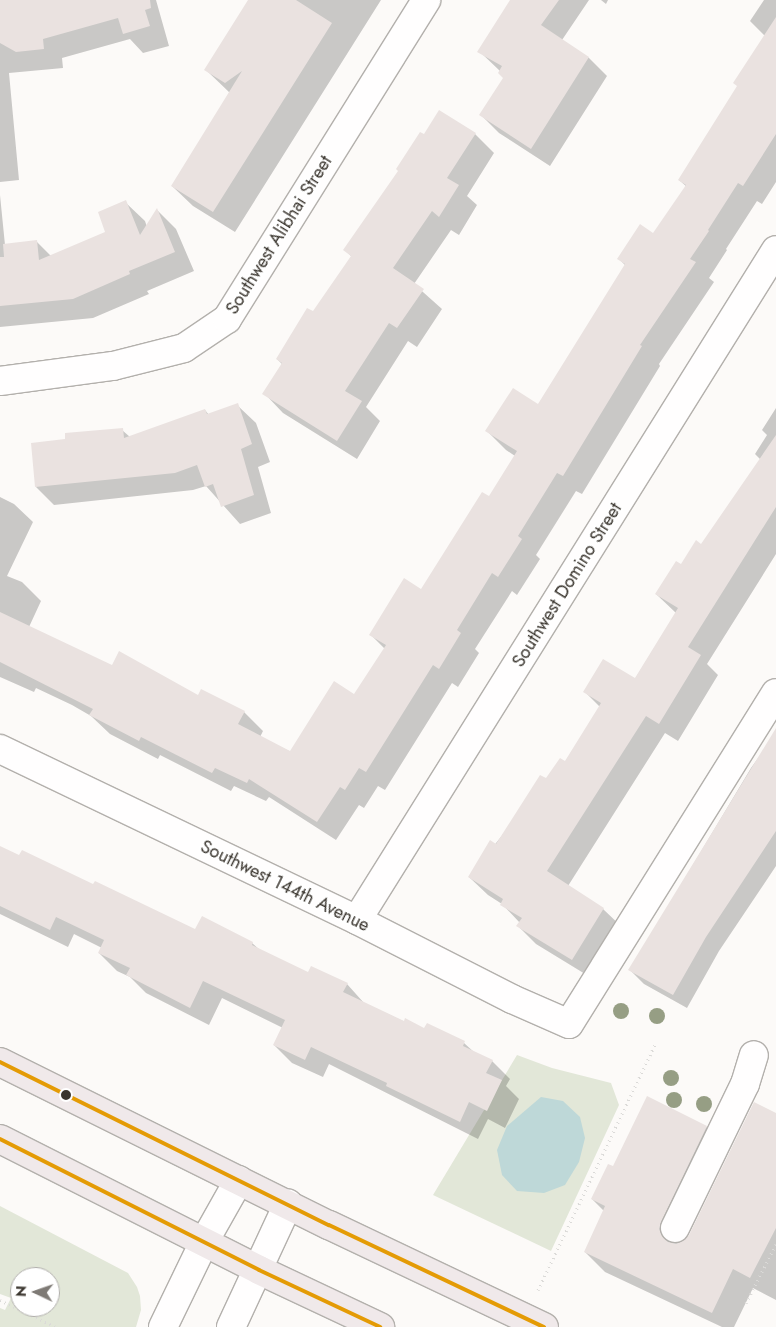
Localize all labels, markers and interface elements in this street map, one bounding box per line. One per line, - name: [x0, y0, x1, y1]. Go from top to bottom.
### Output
- street label: Southwest Alibhai Street: [221, 152, 337, 318]
- street label: Southwest Domino Street: [508, 499, 626, 671]
- street label: Southwest 144th Avenue: [197, 836, 373, 936]
- unlabelled marker: [61, 1090, 71, 1100]
- north arrow: [10, 1267, 60, 1317]
- text: N: [11, 1285, 31, 1297]

